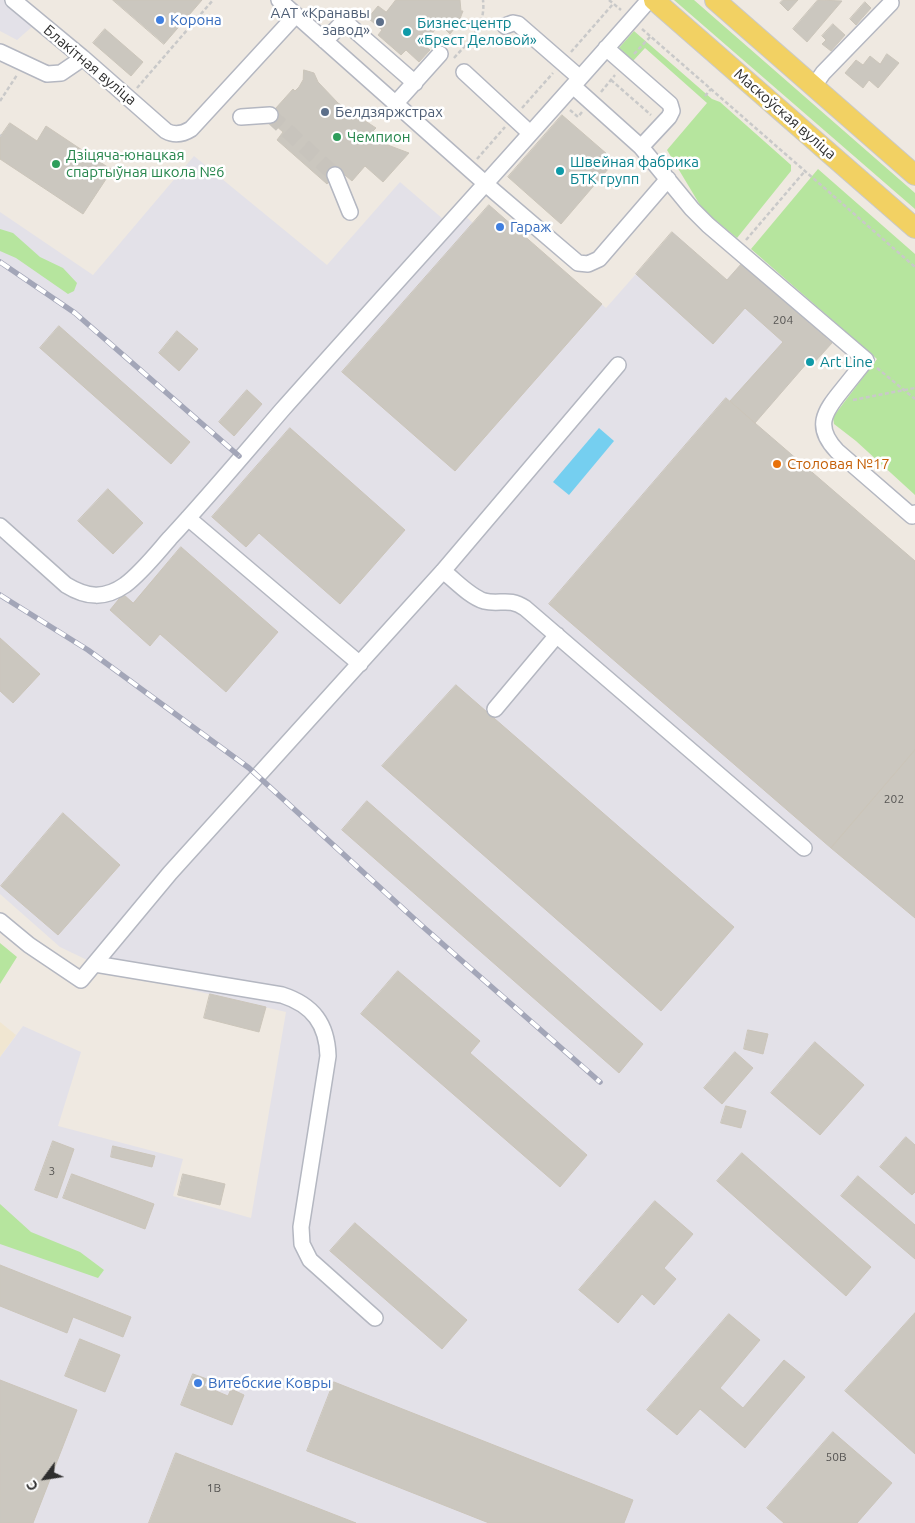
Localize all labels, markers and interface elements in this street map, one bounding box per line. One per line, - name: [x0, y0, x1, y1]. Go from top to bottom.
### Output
- place label: ААТ «Кранавы завод»: [270, 4, 370, 39]
- place label: Корона: [170, 11, 222, 29]
- marker: Корона: [154, 14, 166, 26]
- place label: Бизнес-центр «Брест Деловой»: [417, 14, 537, 49]
- marker: ААТ «Кранавы завод»: [374, 16, 386, 28]
- street label: Блакітная вуліца: [40, 21, 140, 109]
- marker: Бизнес-центр «Брест Деловой»: [401, 26, 413, 38]
- street label: Маскоўская вуліца: [730, 65, 840, 163]
- place label: Белдзяржстрах: [335, 103, 443, 121]
- marker: Белдзяржстрах: [319, 106, 331, 118]
- place label: Чемпион: [347, 128, 410, 146]
- marker: Чемпион: [331, 131, 343, 143]
- place label: Дзіцяча-юнацкая спартыўная школа №6: [66, 146, 224, 181]
- place label: Швейная фабрика БТК групп: [570, 153, 699, 188]
- marker: Дзіцяча-юнацкая спартыўная школа №6: [50, 158, 62, 170]
- marker: Швейная фабрика БТК групп: [554, 165, 566, 177]
- place label: Гараж: [510, 218, 551, 236]
- marker: Гараж: [494, 221, 506, 233]
- house number: 204: [773, 313, 793, 327]
- place label: Art Line: [820, 353, 873, 371]
- marker: Art Line: [804, 356, 816, 368]
- place label: Столовая №17: [787, 455, 890, 473]
- marker: Столовая №17: [771, 458, 783, 470]
- house number: 202: [884, 792, 904, 806]
- house number: 3: [49, 1164, 55, 1178]
- place label: Витебские Ковры: [208, 1374, 331, 1392]
- marker: Витебские Ковры: [192, 1377, 204, 1389]
- house number: 50В: [825, 1450, 847, 1464]
- north arrow: [20, 1453, 70, 1503]
- text: С: [23, 1478, 41, 1494]
- house number: 1В: [207, 1481, 221, 1495]

